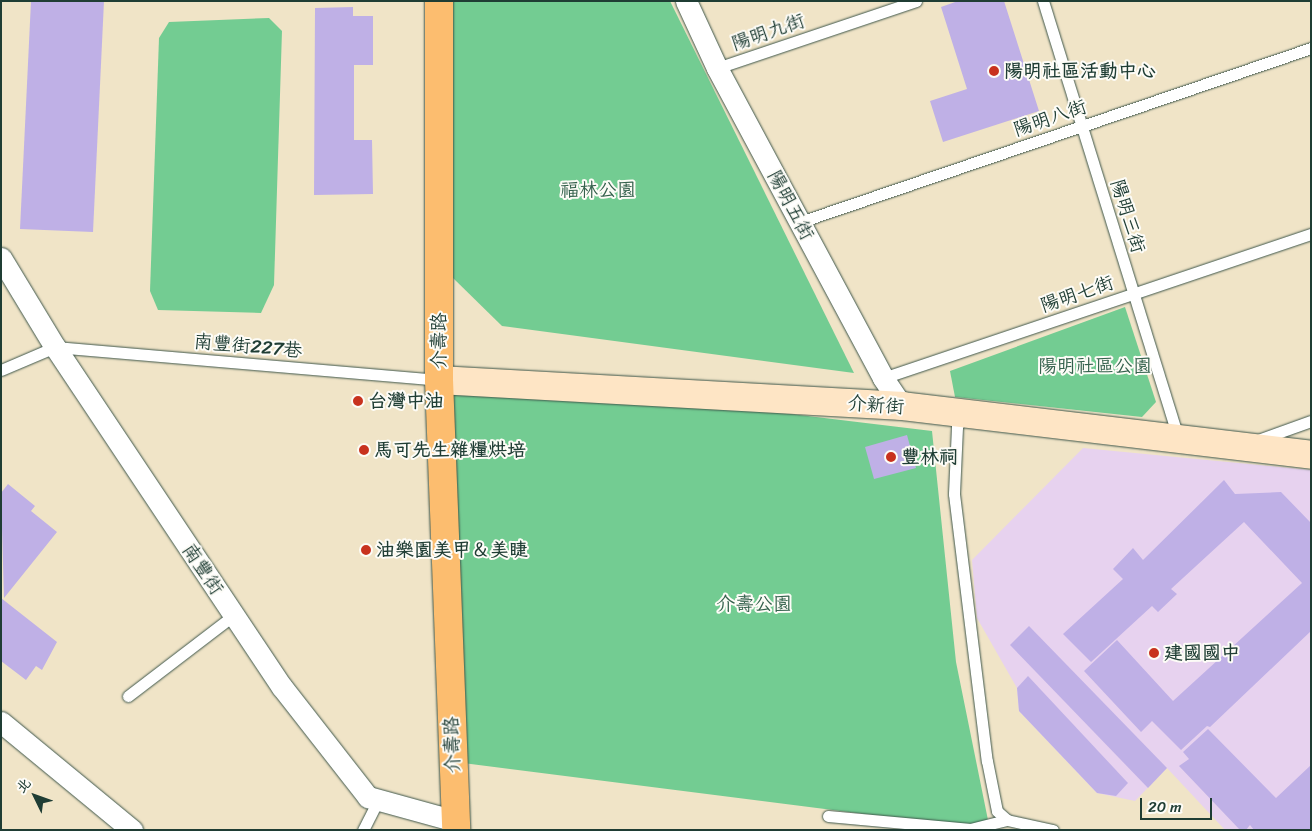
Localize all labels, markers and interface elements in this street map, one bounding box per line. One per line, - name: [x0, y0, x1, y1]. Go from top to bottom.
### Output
- street label: 陽明九街: [728, 9, 808, 55]
- place label: 陽明社區活動中心: [1004, 60, 1156, 82]
- marker: 陽明社區活動中心: [988, 65, 1000, 77]
- street label: 陽明八街: [1010, 95, 1090, 141]
- street label: 陽明五街: [763, 166, 819, 244]
- street label: 陽明三街: [1106, 176, 1150, 256]
- park label: 福林公園: [560, 179, 636, 201]
- street label: 陽明七街: [1037, 271, 1117, 317]
- street label: 介壽路: [428, 313, 450, 369]
- street label: 南豐街227巷: [193, 330, 303, 362]
- park label: 陽明社區公園: [1038, 355, 1152, 377]
- place label: 台灣中油: [368, 390, 444, 412]
- street label: 介新街: [847, 392, 905, 418]
- marker: 台灣中油: [352, 395, 364, 407]
- place label: 馬可先生雜糧烘培: [374, 439, 526, 461]
- marker: 馬可先生雜糧烘培: [358, 444, 370, 456]
- place label: 豐林祠: [901, 446, 958, 468]
- marker: 豐林祠: [885, 451, 897, 463]
- street label: 南豐街: [178, 539, 228, 599]
- place label: 油樂園美甲＆美睫: [376, 539, 528, 561]
- marker: 油樂園美甲＆美睫: [360, 544, 372, 556]
- park label: 介壽公園: [716, 593, 792, 615]
- place label: 建國國中: [1164, 642, 1240, 664]
- marker: 建國國中: [1148, 647, 1160, 659]
- street label: 介壽路: [440, 716, 464, 774]
- north arrow: [10, 771, 60, 821]
- text: 北: [10, 772, 37, 799]
- scale bar: [1142, 788, 1214, 820]
- text: 20 m: [1148, 794, 1182, 820]

